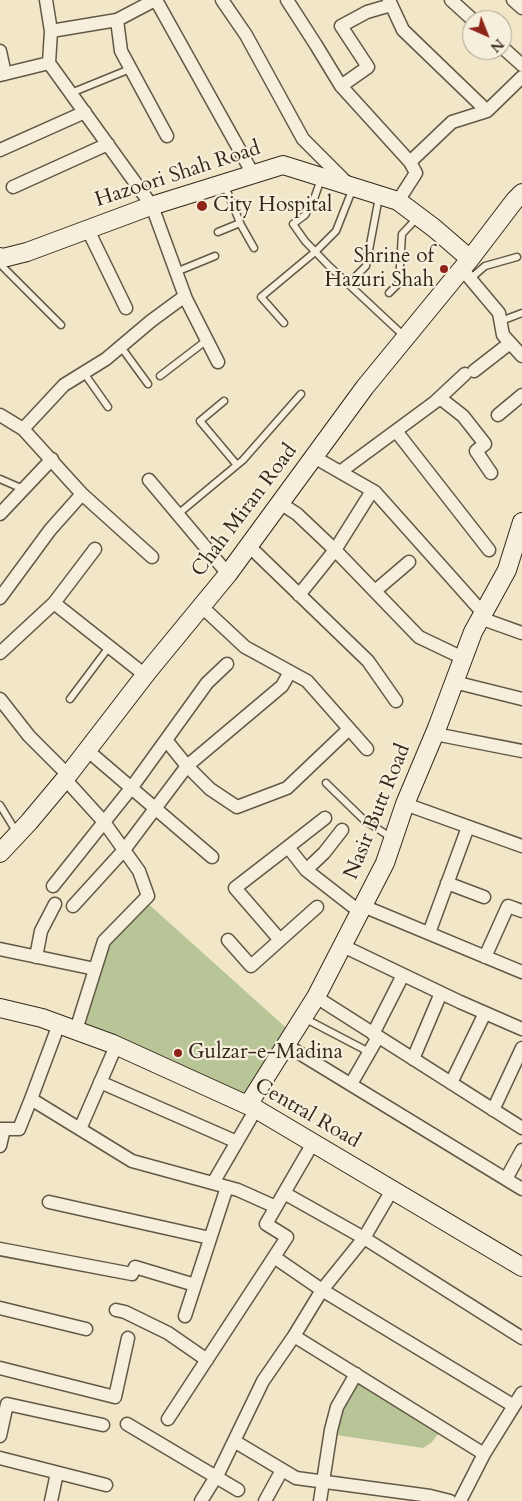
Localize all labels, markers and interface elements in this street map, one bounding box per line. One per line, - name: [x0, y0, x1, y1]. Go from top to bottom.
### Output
- north arrow: [462, 10, 512, 60]
- text: N: [486, 34, 508, 56]
- street label: Hazoori Shah Road: [92, 136, 264, 214]
- place label: City Hospital: [213, 193, 332, 219]
- marker: City Hospital: [195, 199, 209, 213]
- place label: Shrine of Hazuri Shah: [325, 244, 434, 294]
- marker: Shrine of Hazuri Shah: [438, 263, 450, 275]
- street label: Chah Miran Road: [187, 440, 303, 582]
- street label: Nasir Butt Road: [339, 740, 417, 884]
- place label: Gulzar-e-Madina: [188, 1040, 343, 1066]
- marker: Gulzar-e-Madina: [172, 1047, 184, 1059]
- street label: Central Road: [250, 1074, 364, 1154]

